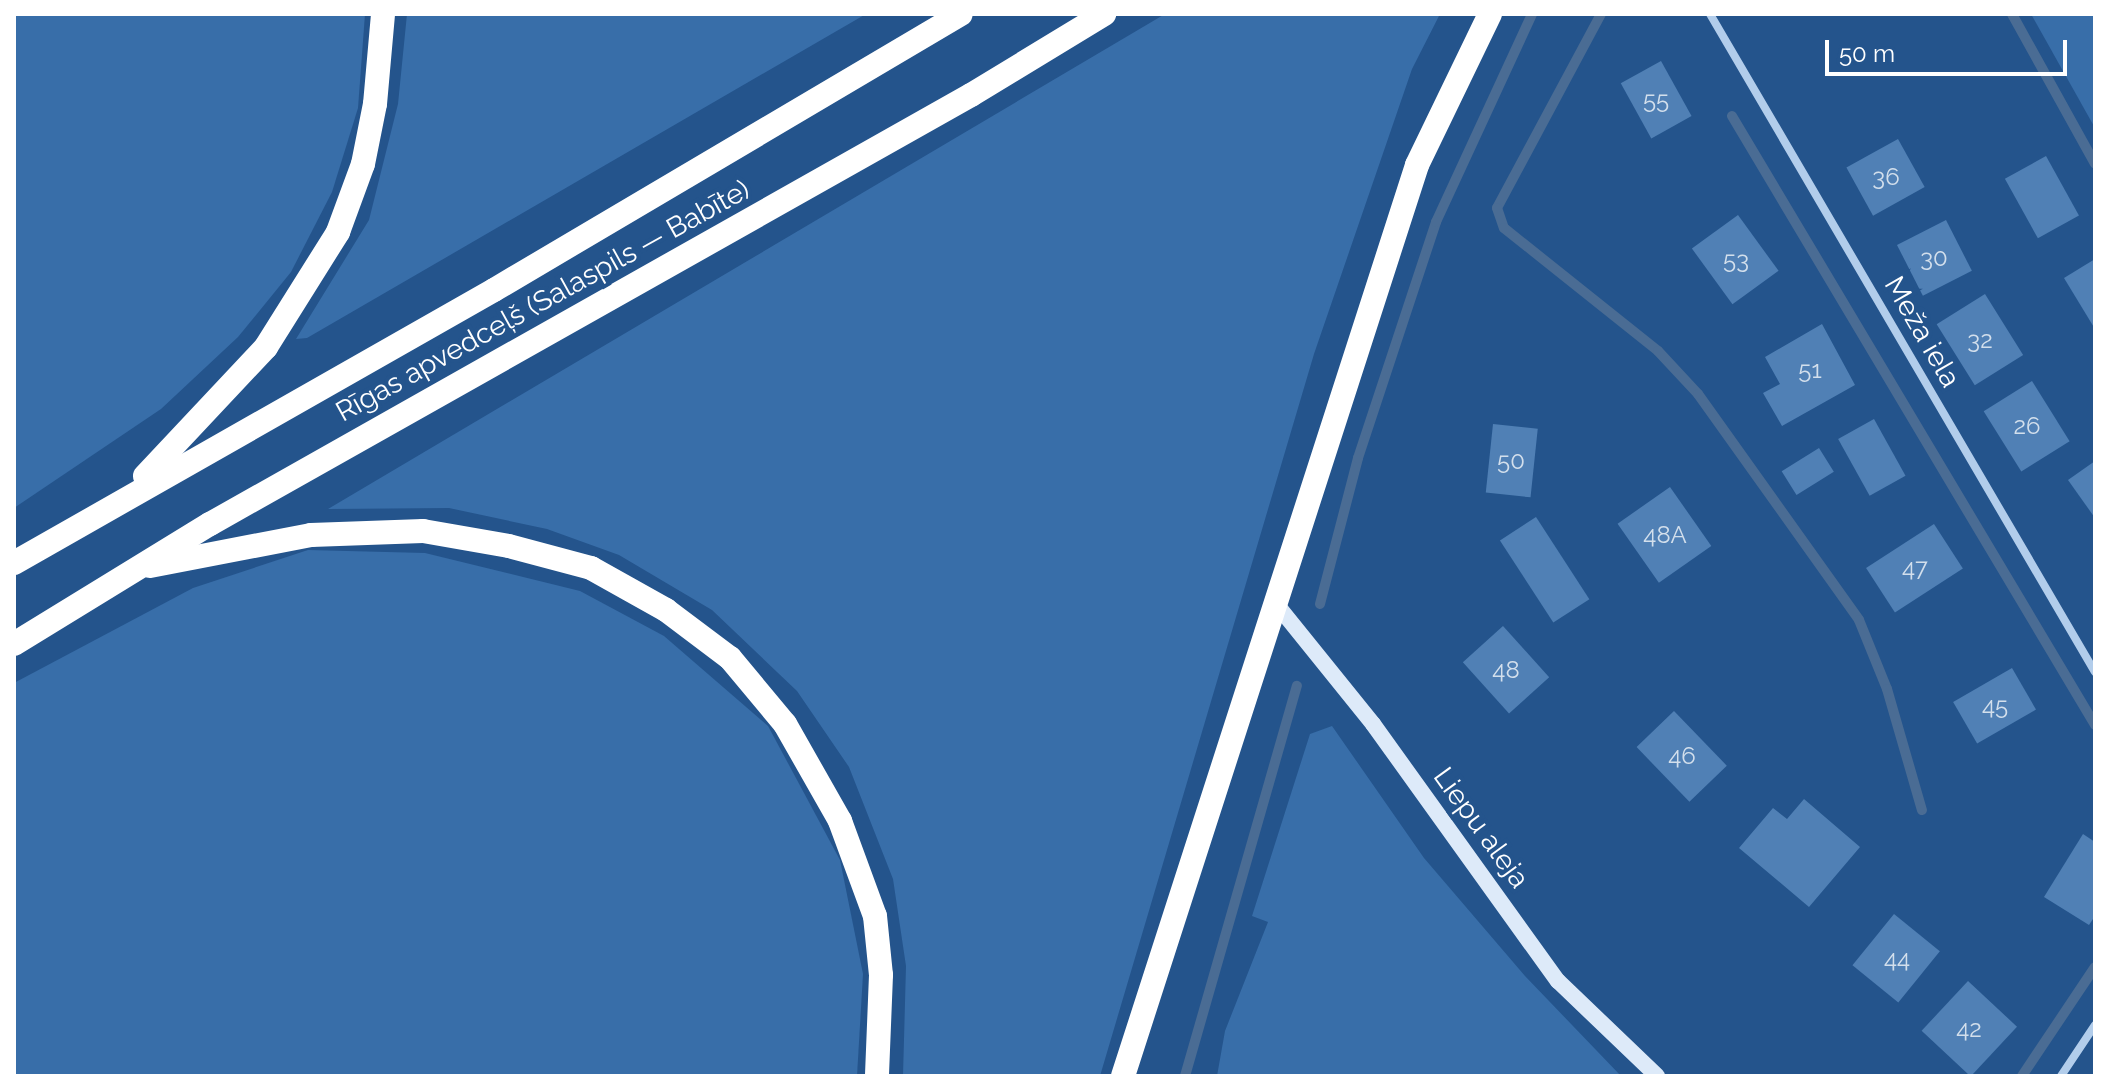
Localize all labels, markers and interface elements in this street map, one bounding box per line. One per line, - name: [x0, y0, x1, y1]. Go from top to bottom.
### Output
- scale bar: [1829, 24, 2071, 74]
- text: 50 m: [1839, 39, 1895, 68]
- house number: 55: [1643, 86, 1669, 114]
- house number: 36: [1872, 163, 1900, 191]
- street label: Rīgas apvedceļš (Salaspils — Babīte): [330, 173, 756, 429]
- house number: 30: [1920, 244, 1948, 272]
- house number: 53: [1723, 246, 1749, 274]
- street label: Meža iela: [1877, 271, 1967, 393]
- house number: 32: [1967, 326, 1993, 354]
- house number: 51: [1798, 356, 1822, 384]
- house number: 26: [2014, 412, 2040, 440]
- house number: 50: [1497, 447, 1525, 475]
- house number: 48A: [1643, 521, 1687, 549]
- house number: 47: [1902, 554, 1928, 582]
- house number: 48: [1492, 656, 1520, 684]
- house number: 45: [1982, 692, 2008, 720]
- house number: 46: [1668, 742, 1696, 770]
- street label: Liepu aleja: [1426, 761, 1536, 895]
- house number: 44: [1884, 945, 1910, 973]
- house number: 42: [1956, 1015, 1982, 1043]

